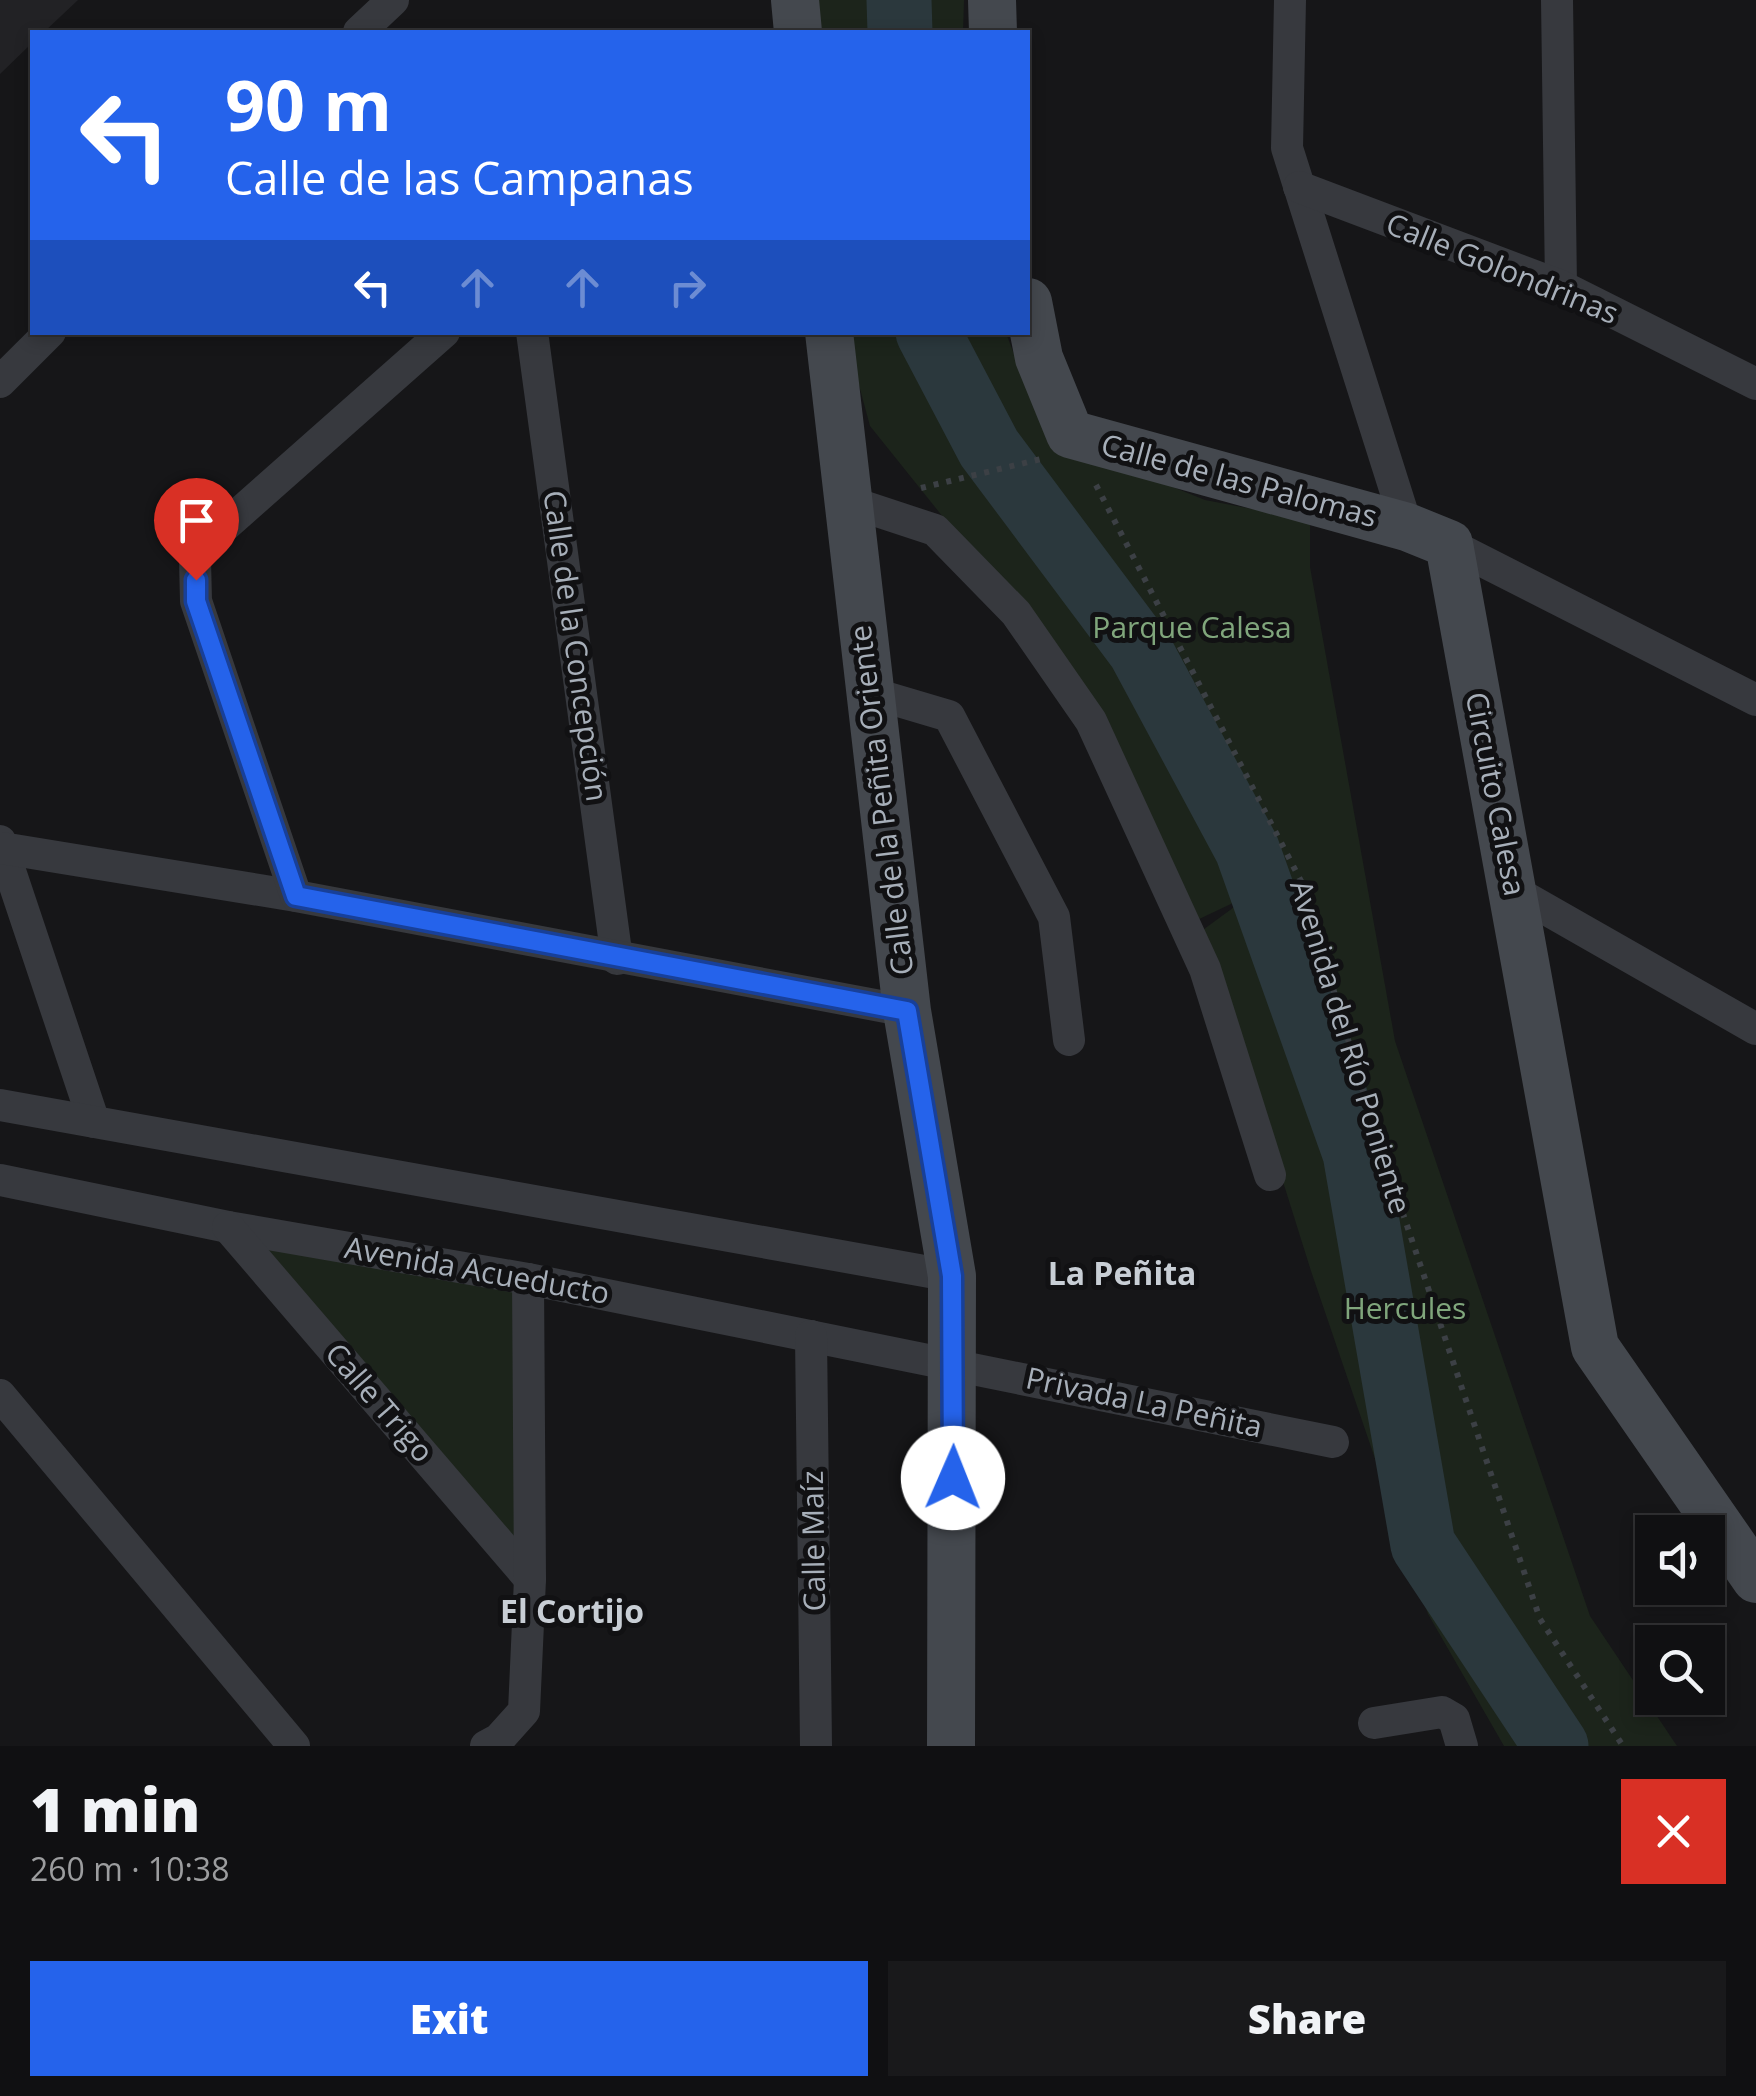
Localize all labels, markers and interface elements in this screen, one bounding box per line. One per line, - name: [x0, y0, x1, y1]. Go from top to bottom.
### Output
- text: 90 m: [225, 56, 392, 152]
- icon: left: [60, 70, 190, 200]
- text: Calle de las Campanas: [225, 147, 694, 208]
- street label: Calle Golondrinas: [1380, 202, 1625, 333]
- icon: left: [345, 260, 400, 315]
- icon: ahead: [450, 260, 505, 315]
- icon: ahead: [555, 260, 610, 315]
- icon: right: [660, 260, 715, 315]
- street label: Calle de las Palomas: [1097, 423, 1382, 536]
- pin: [154, 478, 239, 581]
- street label: Calle de la Concepción: [534, 488, 619, 804]
- icon: arrive: [169, 493, 224, 548]
- park label: Parque Calesa: [1092, 606, 1292, 647]
- street label: Calle de la Peñita Oriente: [839, 623, 922, 978]
- street label: Circuito Calesa: [1457, 688, 1536, 899]
- street label: Avenida del Río Poniente: [1281, 875, 1422, 1218]
- street label: Avenida Acueducto: [342, 1226, 613, 1313]
- district label: La Peñita: [1048, 1251, 1196, 1294]
- park label: Hercules: [1344, 1287, 1466, 1328]
- street label: Calle Trigo: [317, 1333, 444, 1471]
- street label: Privada La Peñita: [1022, 1356, 1266, 1447]
- position arrow: [901, 1426, 1005, 1530]
- street label: Calle Maíz: [791, 1470, 834, 1612]
- map controls: [1635, 1515, 1725, 1715]
- button: sound: [1635, 1515, 1725, 1605]
- district label: El Cortijo: [500, 1589, 644, 1632]
- button: search: [1635, 1625, 1725, 1715]
- text: 1 min: [30, 1768, 200, 1850]
- button: close: [1621, 1779, 1726, 1884]
- text: 260 m · 10:38: [30, 1847, 229, 1890]
- button: Exit: [30, 1961, 868, 2076]
- button: Share: [888, 1961, 1726, 2076]

